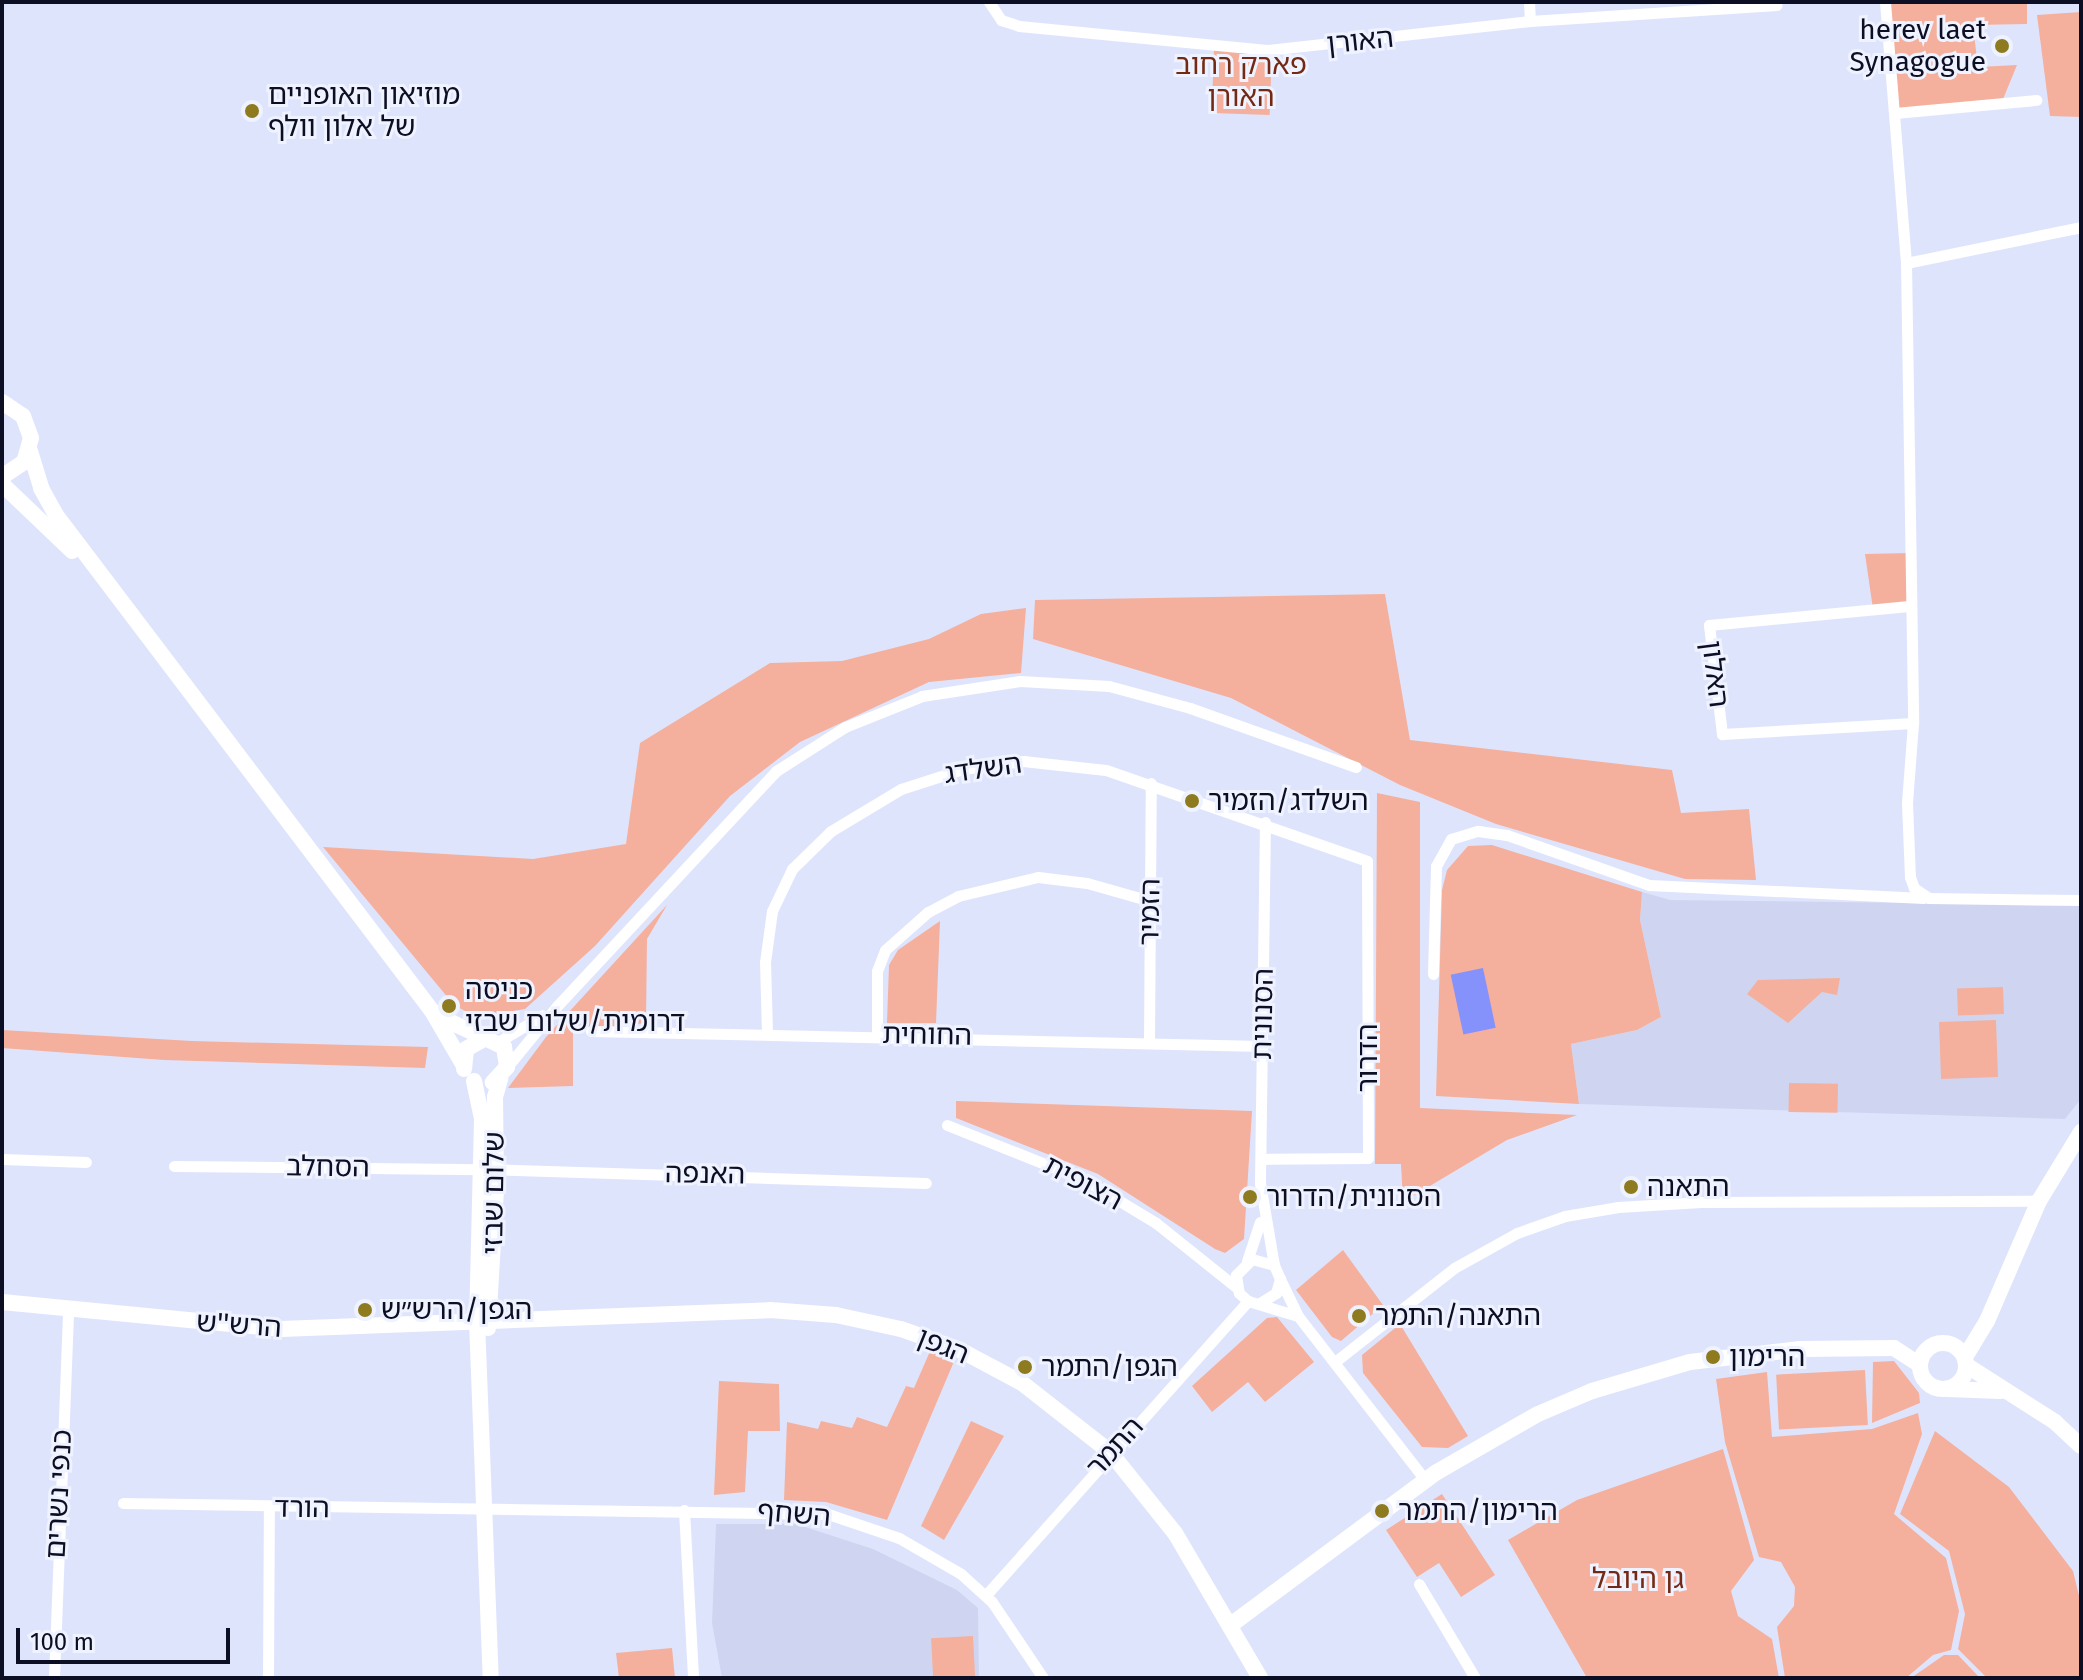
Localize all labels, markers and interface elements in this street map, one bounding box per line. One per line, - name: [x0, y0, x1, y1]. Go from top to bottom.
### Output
- place label: herev laet Synagogue: [1850, 13, 1986, 79]
- street label: האורן: [1325, 21, 1395, 61]
- marker: herev laet Synagogue: [1993, 37, 2011, 55]
- park label: פארק רחוב האורן: [1175, 48, 1307, 114]
- place label: מוזיאון האופניים של אלון וולף: [268, 78, 460, 144]
- marker: מוזיאון האופניים של אלון וולף: [243, 102, 261, 120]
- street label: האלון: [1694, 639, 1736, 709]
- street label: השלדג: [942, 747, 1024, 791]
- place label: השלדג/הזמיר: [1208, 784, 1368, 818]
- marker: השלדג/הזמיר: [1183, 792, 1201, 810]
- street label: הזמיר: [1133, 878, 1167, 946]
- street label: הסנונית: [1245, 968, 1281, 1060]
- place label: כניסה דרומית/שלום שבזי: [465, 973, 685, 1039]
- marker: כניסה דרומית/שלום שבזי: [440, 997, 458, 1015]
- street label: החוחית: [882, 1017, 972, 1053]
- street label: הדרור: [1351, 1023, 1385, 1093]
- street label: שלום שבזי: [476, 1131, 512, 1255]
- street label: הצופית: [1038, 1148, 1128, 1218]
- street label: הסחלב: [286, 1149, 370, 1185]
- street label: האנפה: [665, 1157, 745, 1191]
- place label: התאנה: [1647, 1170, 1730, 1204]
- marker: התאנה: [1622, 1178, 1640, 1196]
- place label: הסנונית/הדרור: [1266, 1180, 1441, 1214]
- marker: הסנונית/הדרור: [1241, 1188, 1259, 1206]
- place label: הגפן/הרש״ש: [381, 1293, 532, 1327]
- place label: התאנה/התמר: [1375, 1299, 1541, 1333]
- marker: הגפן/הרש״ש: [356, 1301, 374, 1319]
- street label: הרש''ש: [195, 1305, 283, 1345]
- marker: התאנה/התמר: [1350, 1307, 1368, 1325]
- street label: הגפן: [912, 1320, 974, 1372]
- place label: הרימון: [1729, 1340, 1805, 1374]
- marker: הרימון: [1704, 1348, 1722, 1366]
- place label: הגפן/התמר: [1041, 1350, 1178, 1384]
- marker: הגפן/התמר: [1016, 1358, 1034, 1376]
- street label: התמר: [1079, 1410, 1151, 1484]
- street label: כנפי נשרים: [39, 1428, 79, 1560]
- street label: הורד: [274, 1491, 330, 1525]
- street label: השחף: [756, 1494, 832, 1534]
- place label: הרימון/התמר: [1398, 1494, 1558, 1528]
- marker: הרימון/התמר: [1373, 1502, 1391, 1520]
- park label: גן היובל: [1592, 1562, 1684, 1596]
- scale bar: [20, 1612, 234, 1662]
- text: 100 m: [30, 1628, 94, 1656]

